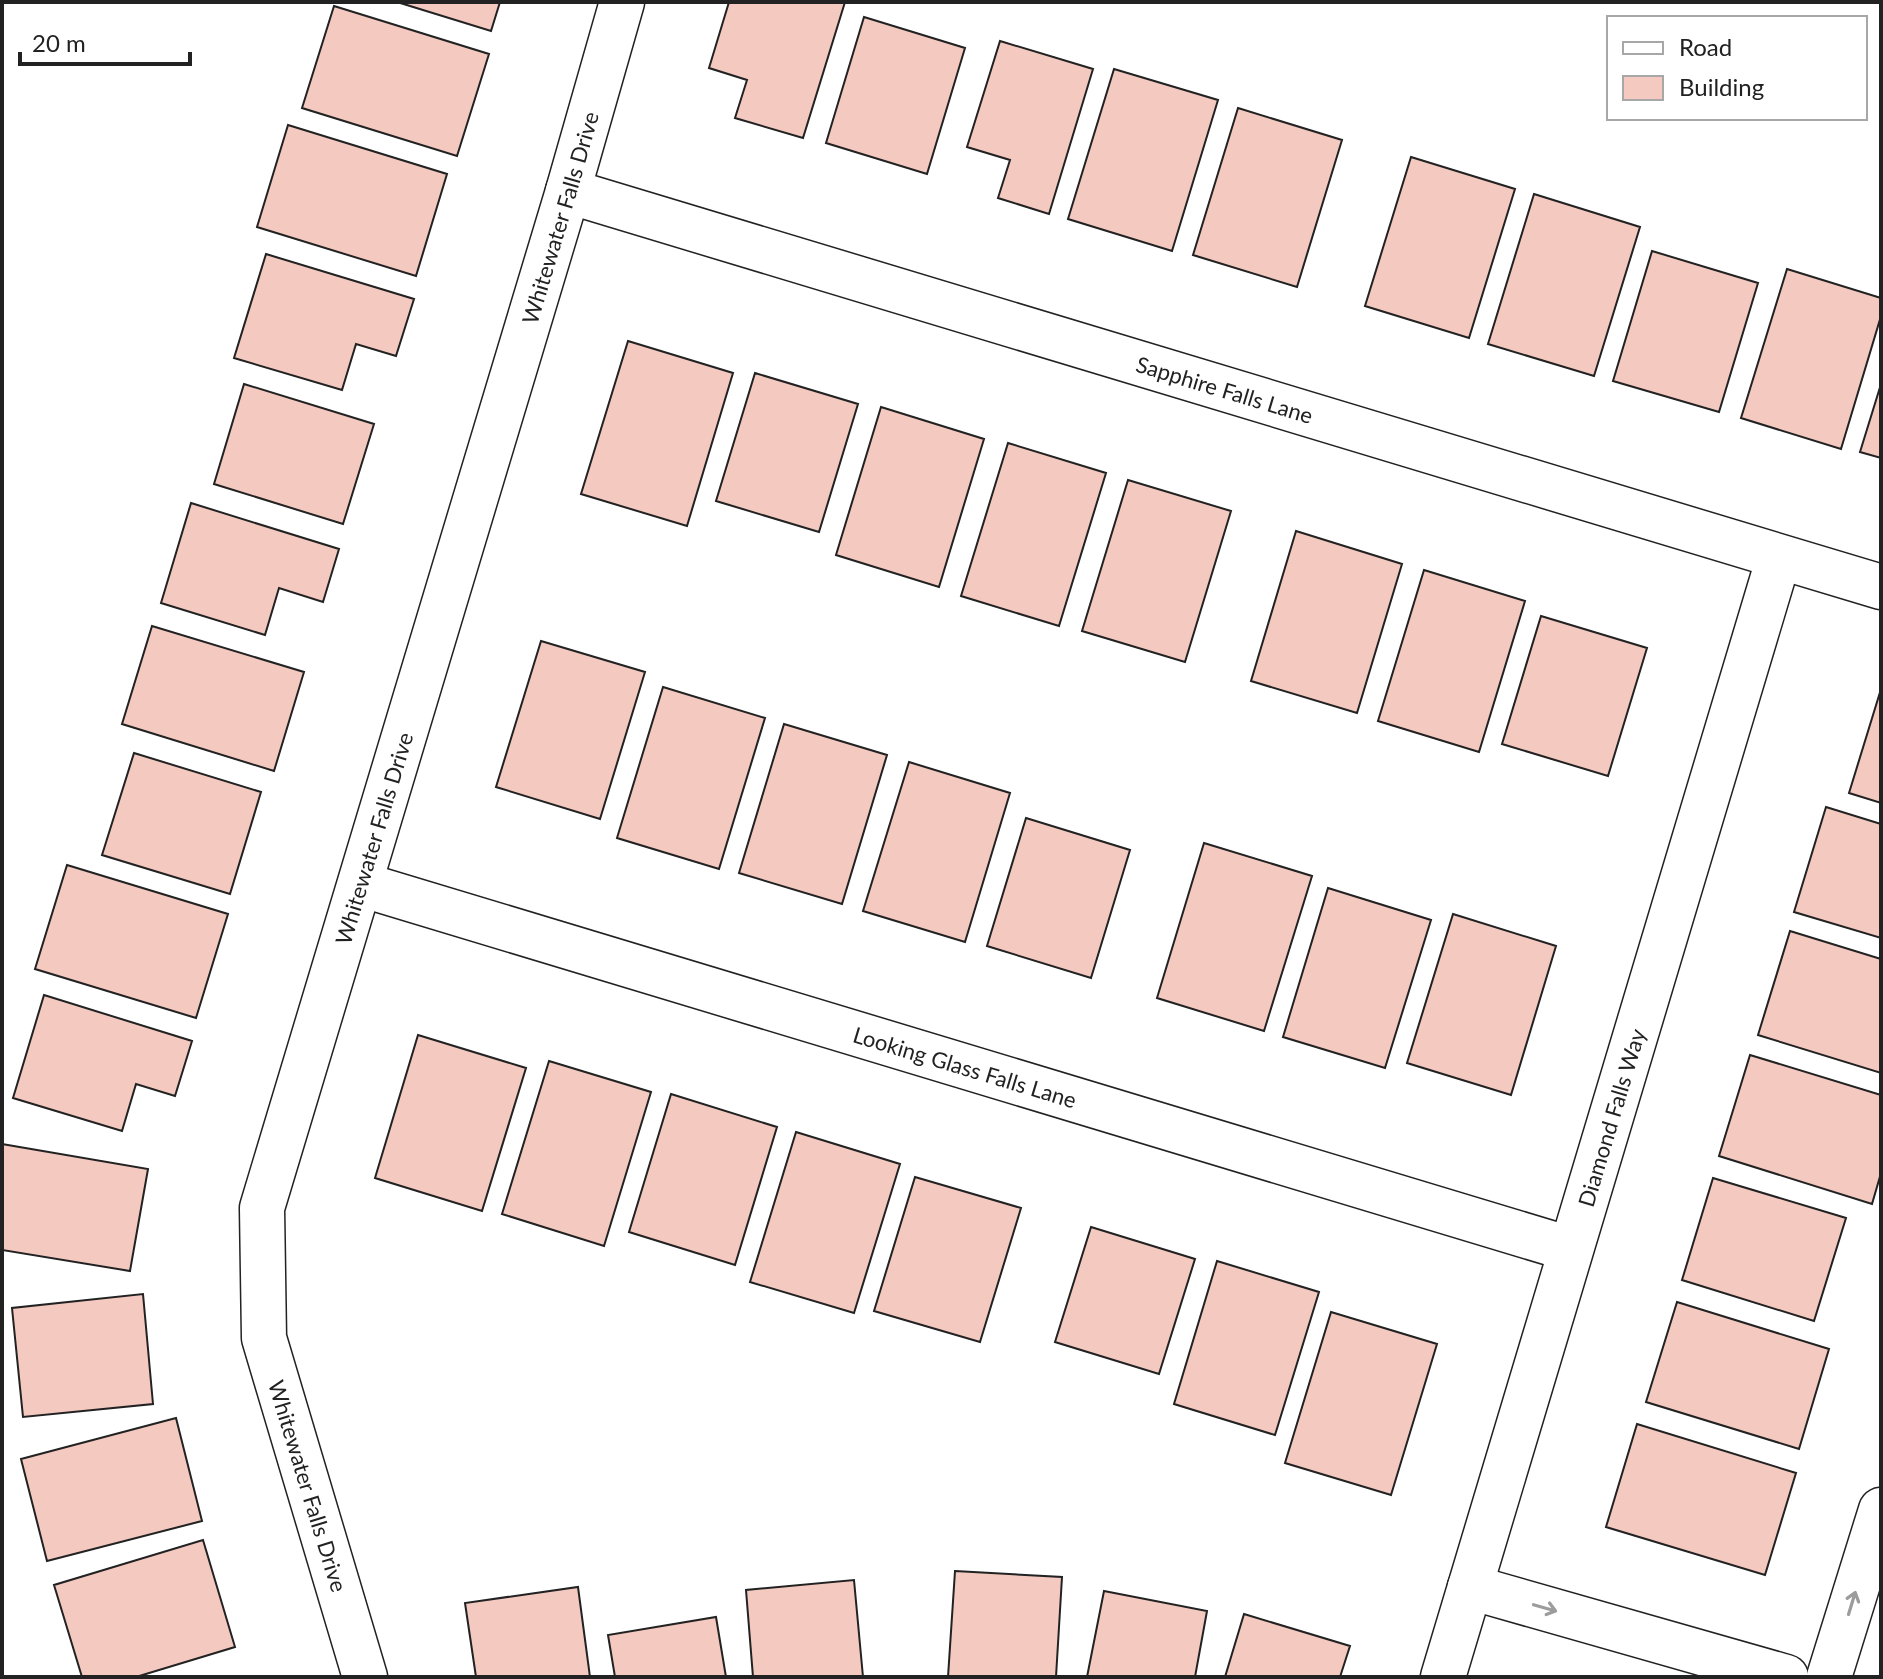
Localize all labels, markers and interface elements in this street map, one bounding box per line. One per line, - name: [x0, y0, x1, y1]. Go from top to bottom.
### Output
- scale bar: [20, 16, 190, 66]
- legend: [1607, 16, 1867, 120]
- text: 20 m: [32, 28, 86, 57]
- text: Road: [1679, 32, 1732, 61]
- text: Building: [1679, 72, 1764, 101]
- street label: Whitewater Falls Drive: [515, 108, 604, 327]
- street label: Sapphire Falls Lane: [1133, 350, 1316, 428]
- street label: Whitewater Falls Drive: [329, 729, 418, 947]
- street label: Looking Glass Falls Lane: [850, 1020, 1080, 1113]
- street label: Diamond Falls Way: [1571, 1025, 1650, 1210]
- street label: Whitewater Falls Drive: [263, 1377, 353, 1595]
- one-way arrow: [1845, 1590, 1860, 1616]
- one-way arrow: [1532, 1601, 1558, 1616]

